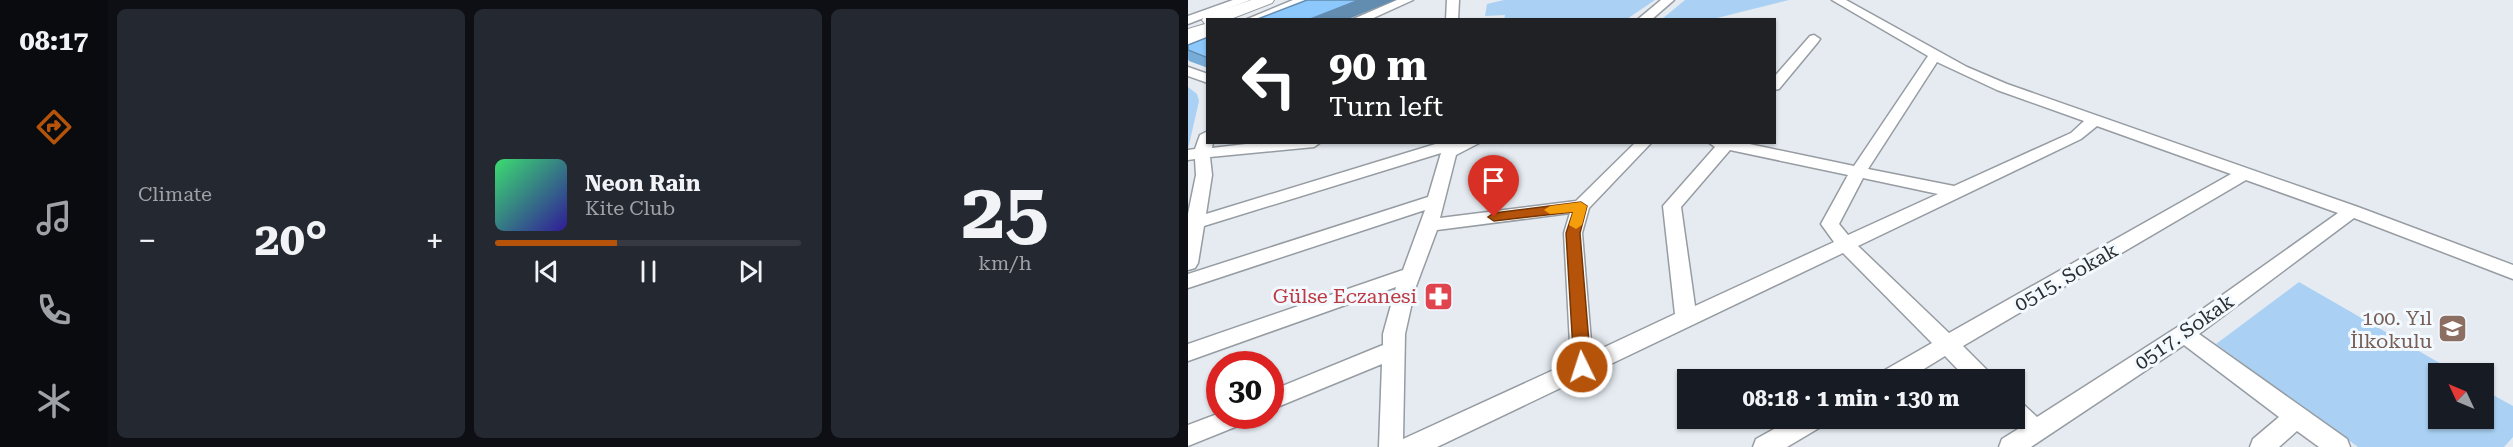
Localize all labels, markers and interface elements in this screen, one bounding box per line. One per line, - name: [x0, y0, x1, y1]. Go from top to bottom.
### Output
- text: 08:17: [20, 25, 88, 57]
- text: 90 m: [1329, 41, 1427, 90]
- icon: left: [1230, 42, 1308, 120]
- text: Turn left: [1329, 91, 1443, 123]
- icon: directions: [33, 106, 75, 148]
- pin: [1468, 155, 1519, 217]
- icon: arrive: [1477, 164, 1510, 197]
- text: 25: [961, 166, 1049, 257]
- text: Neon Rain: [585, 171, 700, 196]
- text: Climate: [138, 182, 212, 206]
- text: Kite Club: [585, 196, 675, 220]
- icon: music: [33, 197, 75, 239]
- text: 20°: [255, 213, 327, 266]
- text: −: [138, 221, 156, 260]
- text: +: [426, 221, 444, 260]
- street label: 0515. Sokak: [2010, 238, 2122, 316]
- text: km/h: [978, 251, 1032, 275]
- icon: previous: [530, 255, 563, 288]
- icon: pause: [632, 255, 665, 288]
- icon: next: [734, 255, 767, 288]
- pharmacy icon: Gülse Eczanesi: [1422, 280, 1454, 312]
- place label: Gülse Eczanesi: [1273, 284, 1417, 308]
- icon: phone: [33, 289, 75, 331]
- street label: 0517. Sokak: [2130, 289, 2238, 375]
- place label: 100. Yıl İlkokulu: [2350, 306, 2433, 353]
- school or university icon: 100. Yıl İlkokulu: [2437, 313, 2469, 345]
- position arrow: [1550, 335, 1614, 399]
- speed limit sign: 30: [1206, 351, 1284, 429]
- north arrow: [2428, 363, 2494, 429]
- map controls: [2428, 363, 2494, 429]
- icon: climate: [33, 380, 75, 422]
- text: 08:18 · 1 min · 130 m: [1742, 386, 1960, 411]

